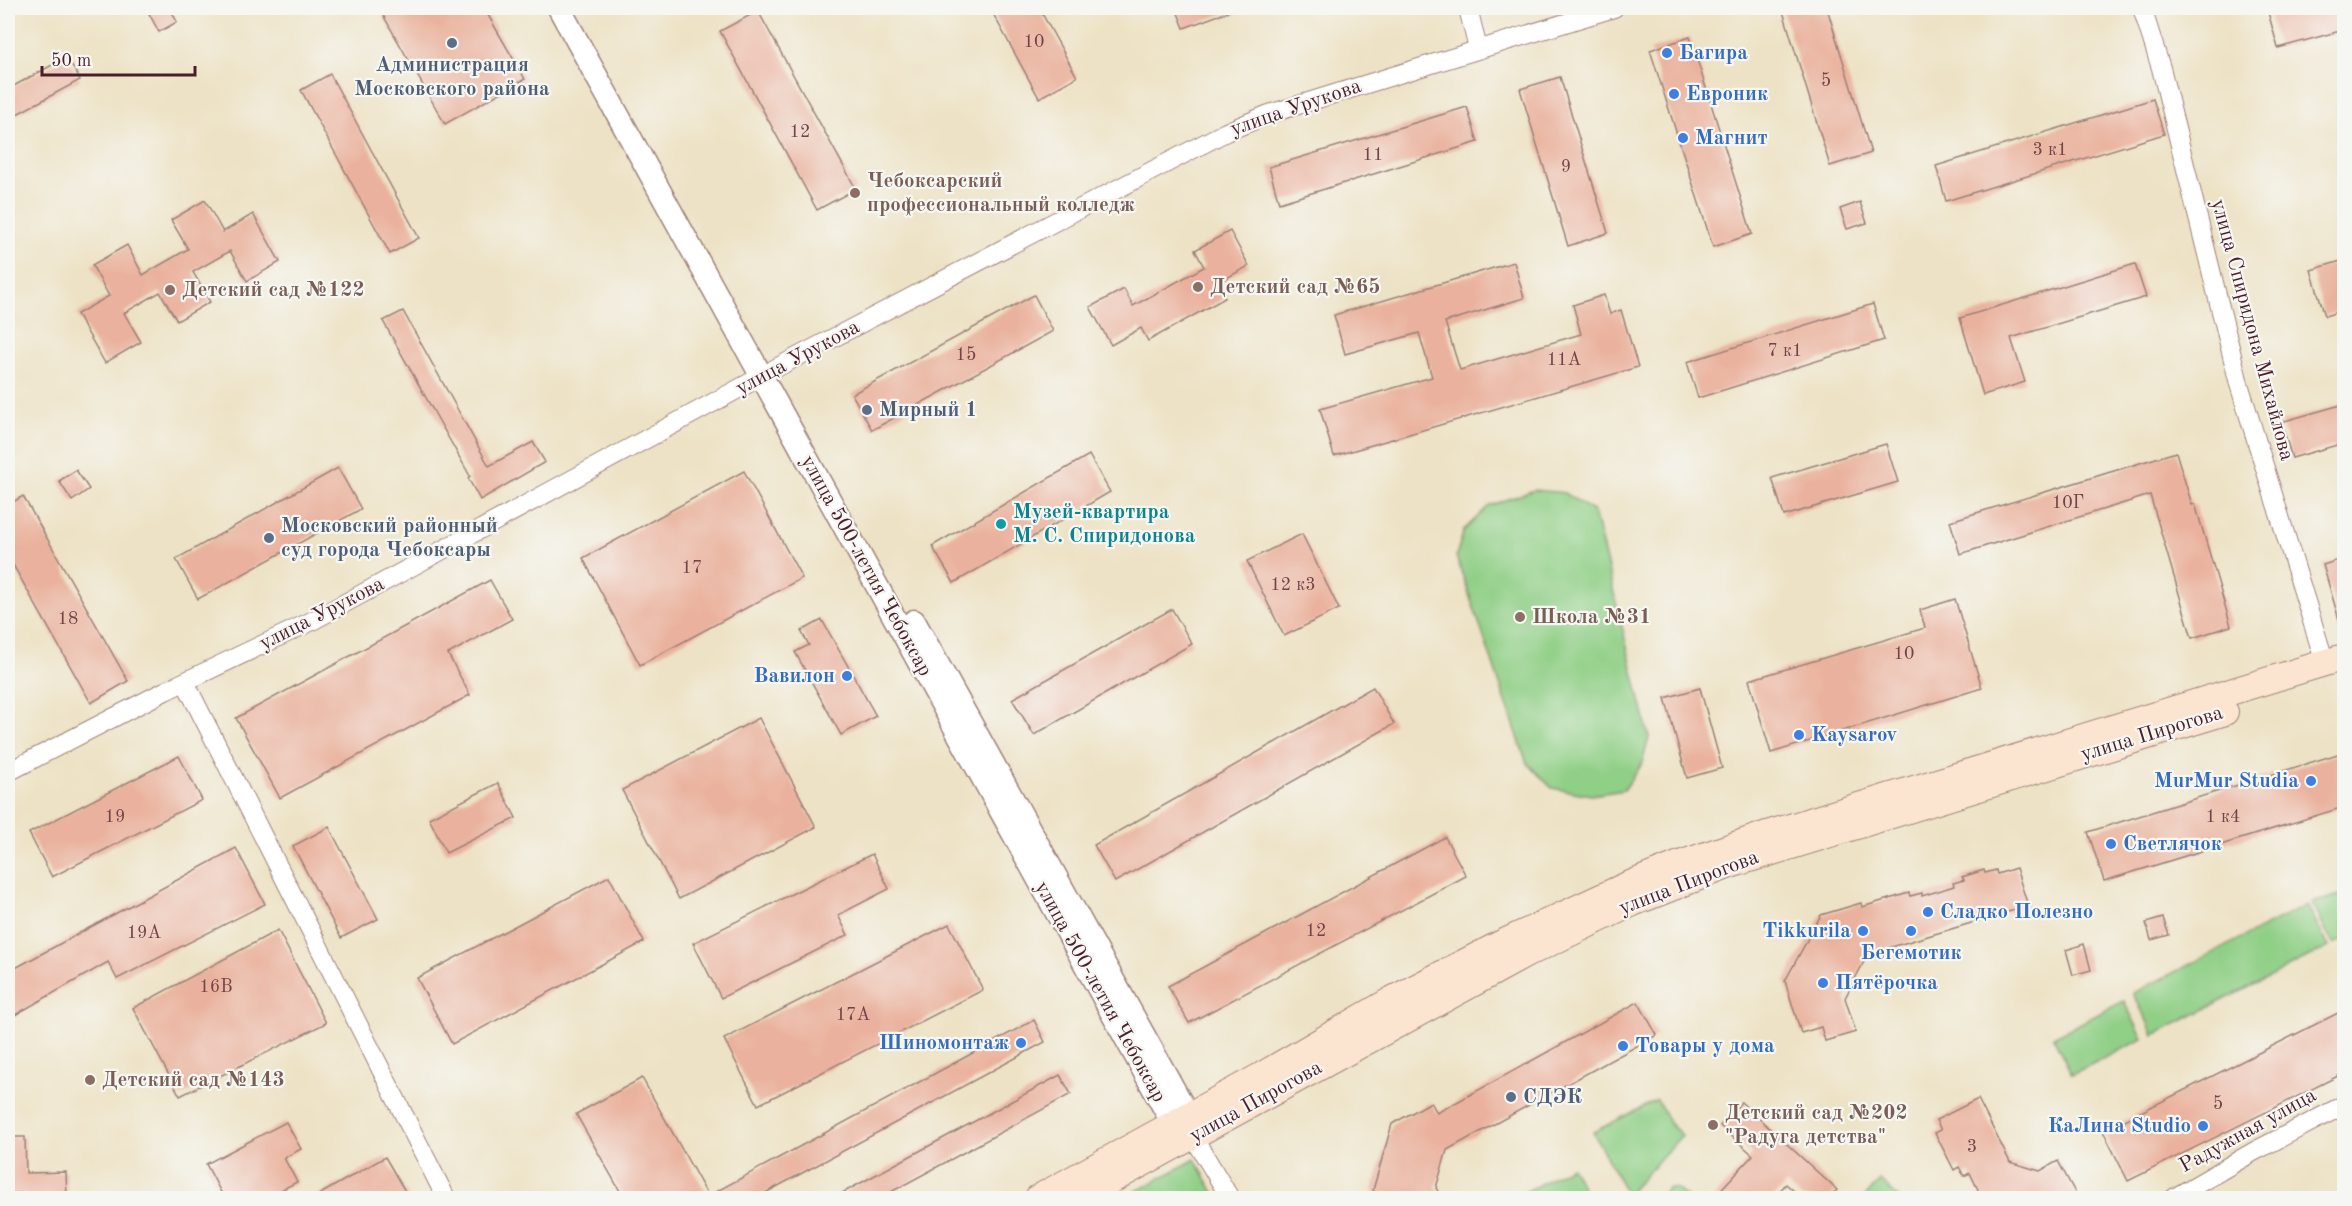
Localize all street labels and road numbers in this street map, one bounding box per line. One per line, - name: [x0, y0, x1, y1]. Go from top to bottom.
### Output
- street label: улица Урукова: [1228, 76, 1364, 140]
- street label: улица Спиридона Михайлова: [2207, 197, 2297, 463]
- street label: улица Урукова: [733, 317, 863, 399]
- street label: улица 500-летия Чебоксар: [796, 452, 936, 680]
- street label: улица Урукова: [256, 574, 388, 654]
- street label: улица Пирогова: [2078, 702, 2226, 766]
- street label: улица Пирогова: [1616, 847, 1762, 919]
- street label: улица 500-летия Чебоксар: [1030, 878, 1170, 1106]
- street label: улица Пирогова: [1186, 1057, 1326, 1147]
- street label: Радужная улица: [2176, 1085, 2320, 1177]

